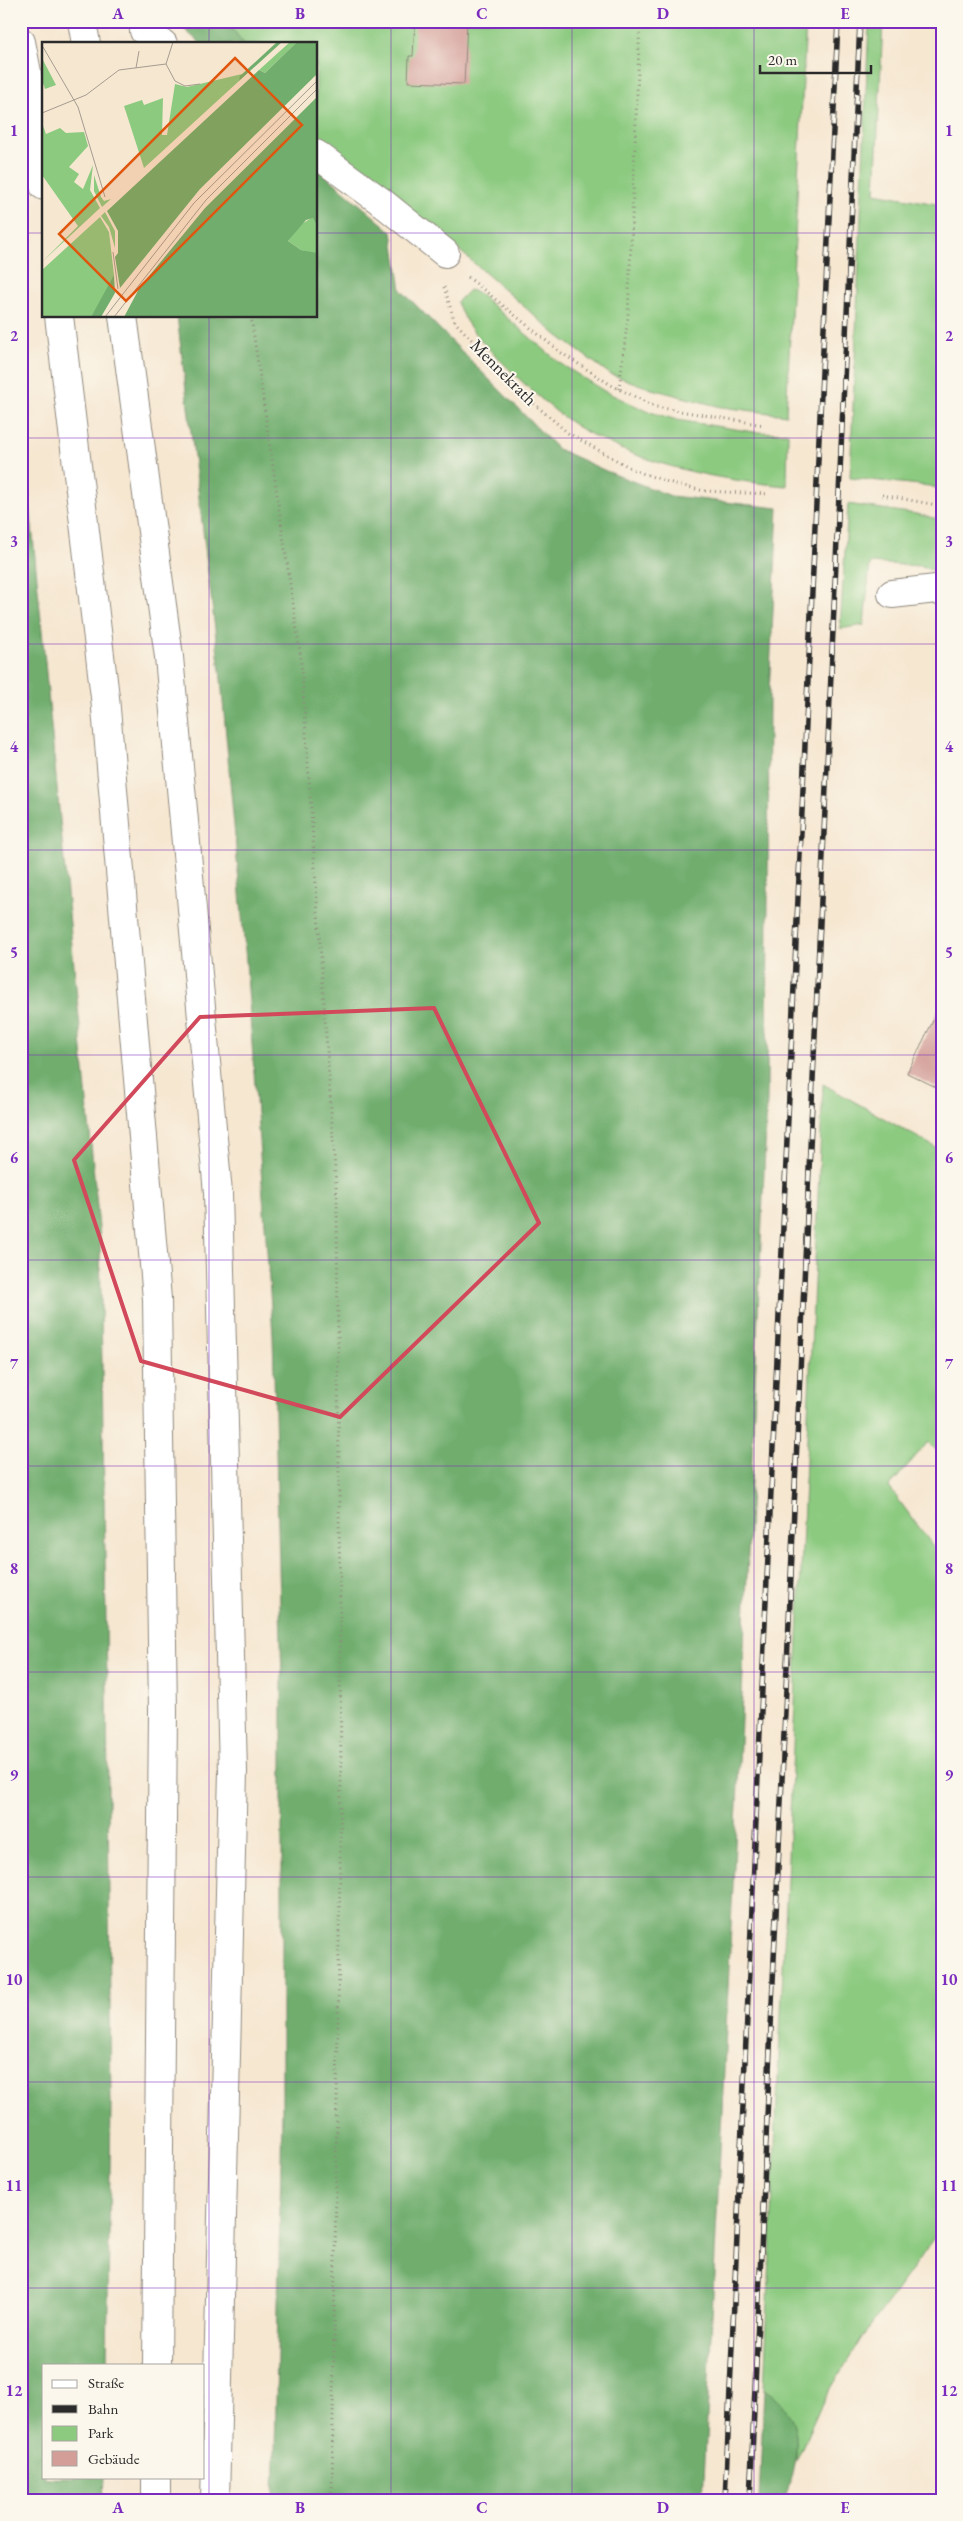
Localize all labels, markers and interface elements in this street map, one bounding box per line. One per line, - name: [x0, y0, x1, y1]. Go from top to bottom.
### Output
- text: A: [111, 3, 124, 24]
- text: B: [295, 3, 305, 24]
- text: C: [476, 3, 488, 24]
- text: D: [657, 3, 669, 24]
- text: E: [840, 3, 850, 24]
- inset map: [42, 42, 318, 318]
- scale bar: [760, 42, 872, 74]
- text: 20 m: [768, 50, 797, 69]
- text: 1: [10, 120, 18, 141]
- text: 1: [945, 120, 953, 141]
- text: 2: [10, 325, 19, 346]
- text: 2: [945, 325, 954, 346]
- street label: Mennekrath: [466, 334, 542, 410]
- text: 3: [10, 531, 18, 552]
- text: 3: [945, 531, 953, 552]
- text: 4: [10, 736, 19, 757]
- text: 4: [945, 736, 954, 757]
- text: 5: [10, 942, 18, 963]
- text: 5: [945, 942, 953, 963]
- text: 6: [10, 1147, 19, 1168]
- text: 6: [945, 1147, 954, 1168]
- text: 7: [10, 1353, 19, 1374]
- text: 7: [945, 1353, 954, 1374]
- text: 8: [10, 1558, 18, 1579]
- text: 8: [945, 1558, 953, 1579]
- text: 9: [10, 1764, 19, 1785]
- text: 9: [945, 1764, 954, 1785]
- text: 10: [6, 1969, 23, 1990]
- text: 10: [941, 1969, 958, 1990]
- text: 11: [6, 2175, 22, 2196]
- text: 11: [941, 2175, 957, 2196]
- legend: [42, 2364, 205, 2478]
- text: Straße: [88, 2373, 124, 2392]
- text: 12: [6, 2380, 23, 2401]
- text: 12: [941, 2380, 958, 2401]
- text: Bahn: [88, 2399, 119, 2418]
- text: Park: [88, 2423, 115, 2442]
- text: Gebäude: [88, 2449, 140, 2468]
- text: A: [111, 2497, 124, 2518]
- text: B: [295, 2497, 305, 2518]
- text: C: [476, 2497, 488, 2518]
- text: D: [657, 2497, 669, 2518]
- text: E: [840, 2497, 850, 2518]

